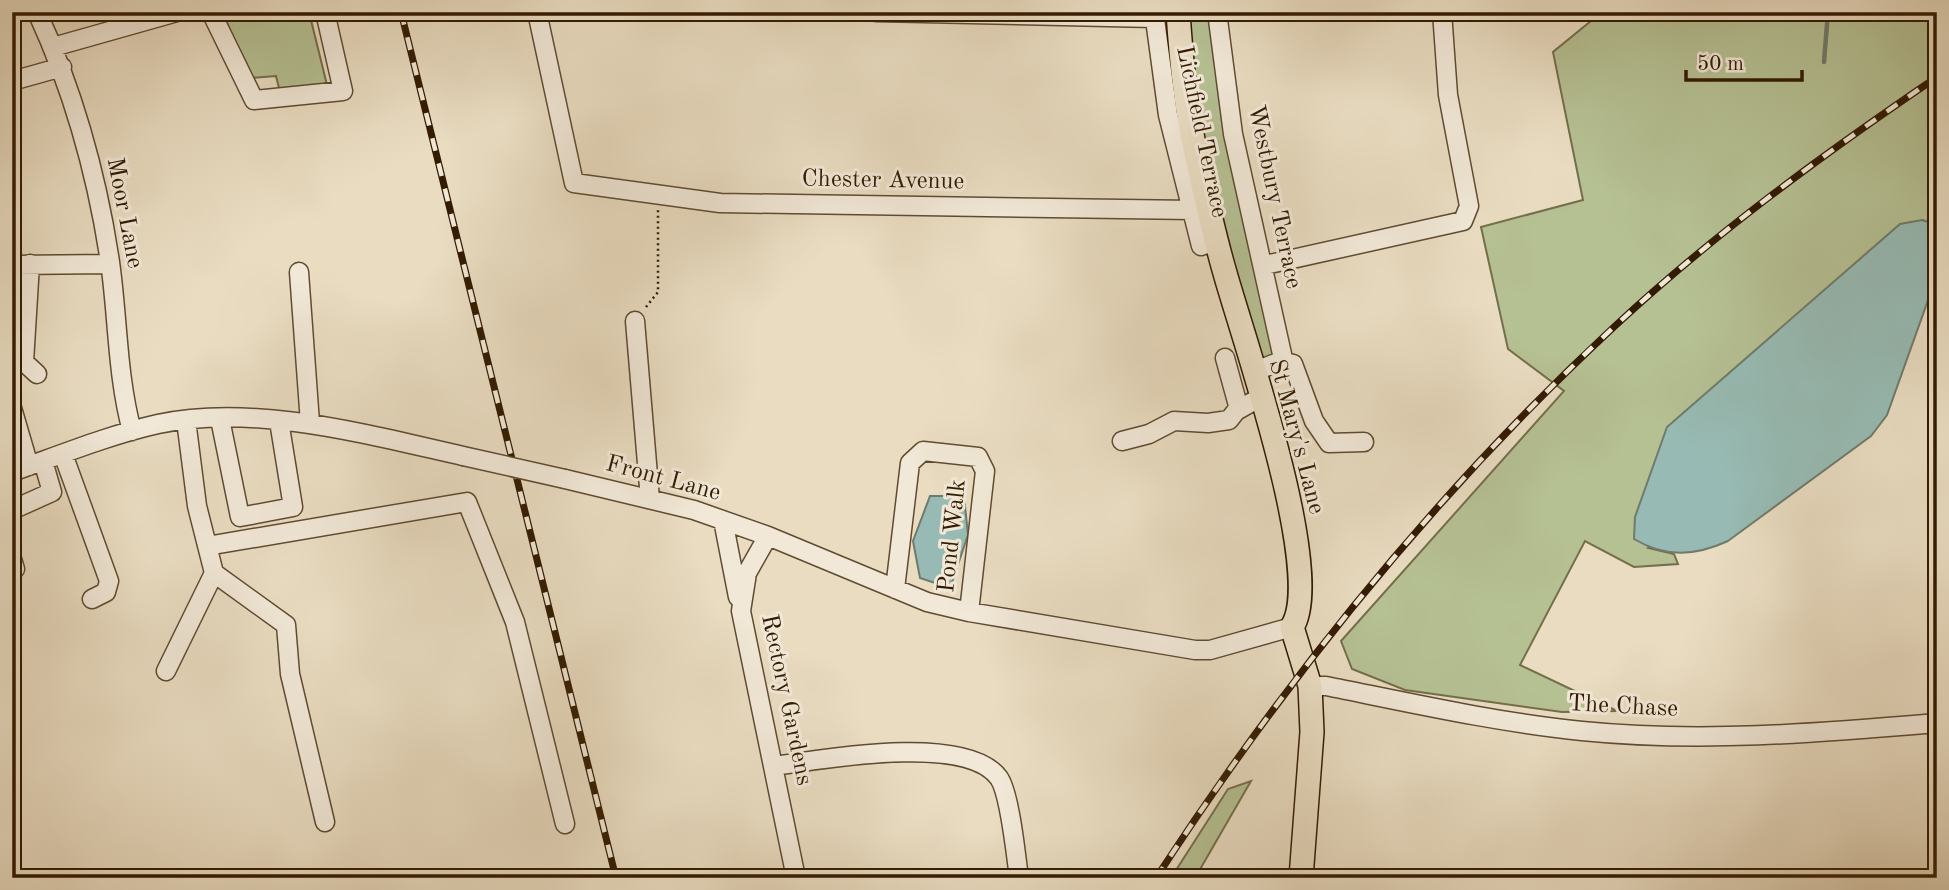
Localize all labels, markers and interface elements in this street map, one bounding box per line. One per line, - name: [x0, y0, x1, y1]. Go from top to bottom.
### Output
- scale bar: [1686, 38, 1802, 82]
- street label: Lichfield Terrace: [1171, 44, 1231, 220]
- text: 50 m: [1697, 54, 1744, 75]
- street label: Westbury Terrace: [1243, 103, 1305, 291]
- street label: Moor Lane: [101, 156, 147, 270]
- street label: Chester Avenue: [801, 168, 965, 194]
- street label: St Mary's Lane: [1264, 357, 1328, 517]
- street label: Front Lane: [603, 452, 723, 506]
- street label: Pond Walk: [935, 478, 971, 594]
- street label: Rectory Gardens: [756, 612, 816, 788]
- street label: The Chase: [1567, 692, 1679, 722]

